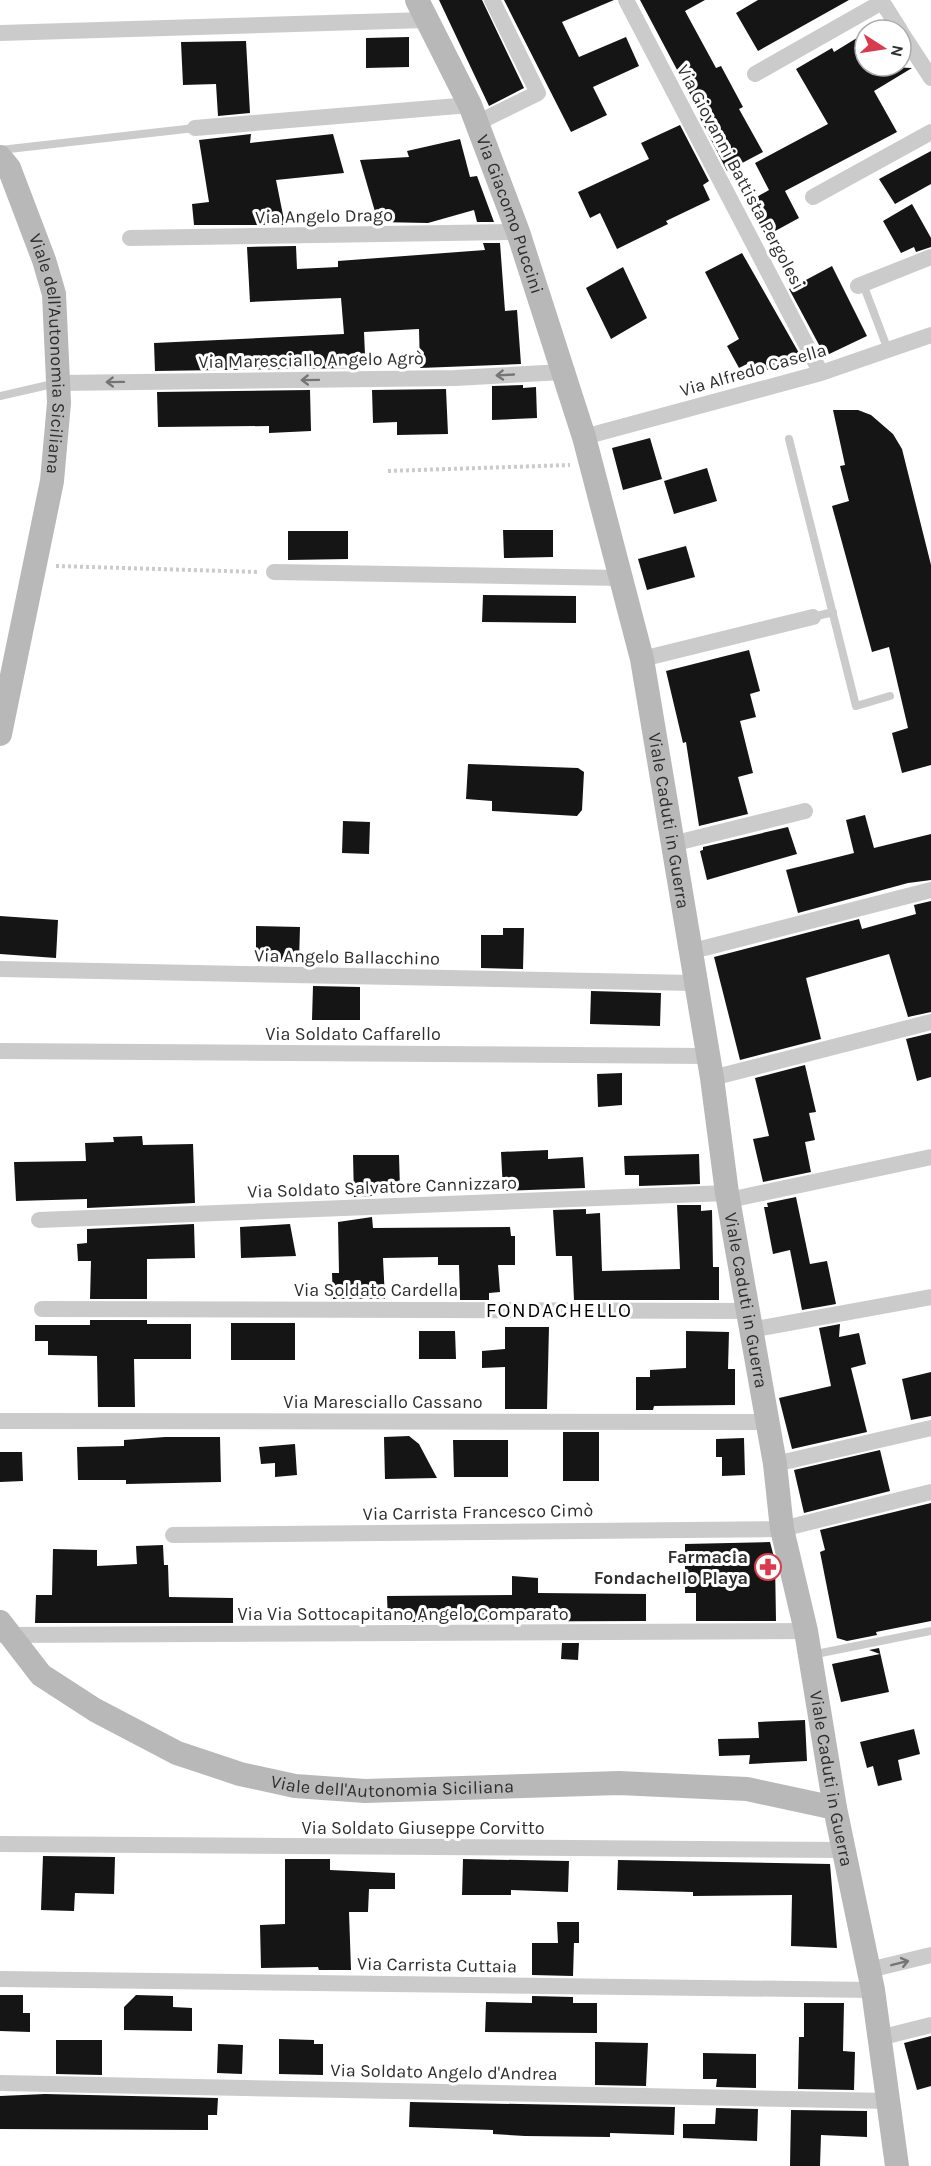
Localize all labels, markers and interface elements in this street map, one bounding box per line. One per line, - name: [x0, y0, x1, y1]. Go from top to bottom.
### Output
- north arrow: [853, 18, 913, 78]
- text: N: [887, 43, 908, 59]
- street label: Via Giovanni Battista Pergolesi: [672, 61, 810, 293]
- street label: Via Giacomo Puccini: [471, 131, 548, 297]
- street label: Via Angelo Drago: [255, 204, 393, 228]
- street label: Viale dell'Autonomia Siciliana: [24, 230, 70, 475]
- street label: Via Alfredo Casella: [677, 339, 829, 401]
- street label: Via Maresciallo Angelo Agrò: [198, 347, 424, 373]
- one-way arrow: [495, 370, 515, 381]
- one-way arrow: [300, 374, 320, 386]
- one-way arrow: [106, 376, 126, 388]
- street label: Viale Caduti in Guerra: [643, 731, 695, 910]
- street label: Via Angelo Ballacchino: [254, 944, 440, 970]
- street label: Via Soldato Caffarello: [265, 1023, 441, 1045]
- street label: Via Soldato Salvatore Cannizzaro: [247, 1171, 517, 1203]
- street label: Viale Caduti in Guerra: [720, 1211, 772, 1390]
- street label: Via Soldato Cardella: [294, 1279, 458, 1301]
- district label: FONDACHELLO: [486, 1299, 632, 1322]
- street label: Via Maresciallo Cassano: [283, 1391, 483, 1413]
- street label: Via Carrista Francesco Cimò: [363, 1499, 593, 1525]
- place label: Farmacia Fondachello Playa: [594, 1546, 748, 1589]
- pharmacy icon: Farmacia Fondachello Playa: [753, 1552, 783, 1582]
- street label: Via Via Sottocapitano Angelo Comparato: [237, 1603, 569, 1625]
- street label: Viale Caduti in Guerra: [805, 1689, 858, 1868]
- street label: Viale dell'Autonomia Siciliana: [269, 1770, 514, 1802]
- street label: Via Soldato Giuseppe Corvitto: [301, 1817, 545, 1839]
- street label: Via Carrista Cuttaia: [357, 1953, 517, 1977]
- one-way arrow: [890, 1956, 909, 1968]
- street label: Via Soldato Angelo d'Andrea: [330, 2059, 558, 2085]

